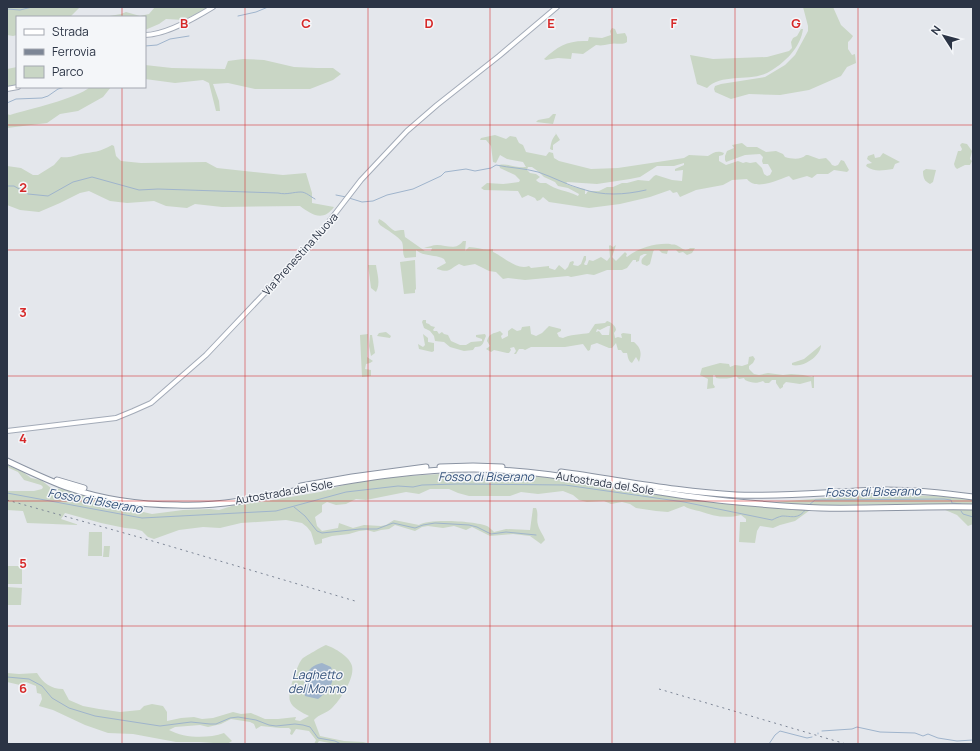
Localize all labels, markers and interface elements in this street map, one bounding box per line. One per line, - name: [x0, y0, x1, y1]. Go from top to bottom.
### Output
- text: B: [180, 14, 188, 32]
- text: C: [301, 14, 311, 32]
- text: D: [424, 14, 434, 32]
- text: E: [547, 14, 555, 32]
- text: F: [671, 14, 678, 32]
- text: G: [791, 14, 801, 32]
- legend: [16, 16, 146, 88]
- north arrow: [924, 16, 964, 56]
- text: N: [927, 22, 944, 37]
- text: Strada: [52, 23, 89, 40]
- text: Ferrovia: [52, 43, 96, 60]
- text: Parco: [52, 63, 83, 80]
- text: 2: [19, 178, 27, 196]
- street label: Via Prenestina Nuova: [258, 209, 341, 298]
- text: 3: [19, 303, 27, 321]
- text: 4: [19, 429, 27, 447]
- street label: Autostrada del Sole: [555, 467, 656, 498]
- water label: Fosso di Biserano: [438, 468, 535, 485]
- street label: Autostrada del Sole: [234, 475, 335, 507]
- water label: Fosso di Biserano: [825, 482, 922, 501]
- water label: Fosso di Biserano: [46, 484, 145, 517]
- text: 5: [19, 554, 27, 572]
- water label: Laghetto del Monno: [288, 666, 347, 697]
- text: 6: [19, 679, 27, 697]

